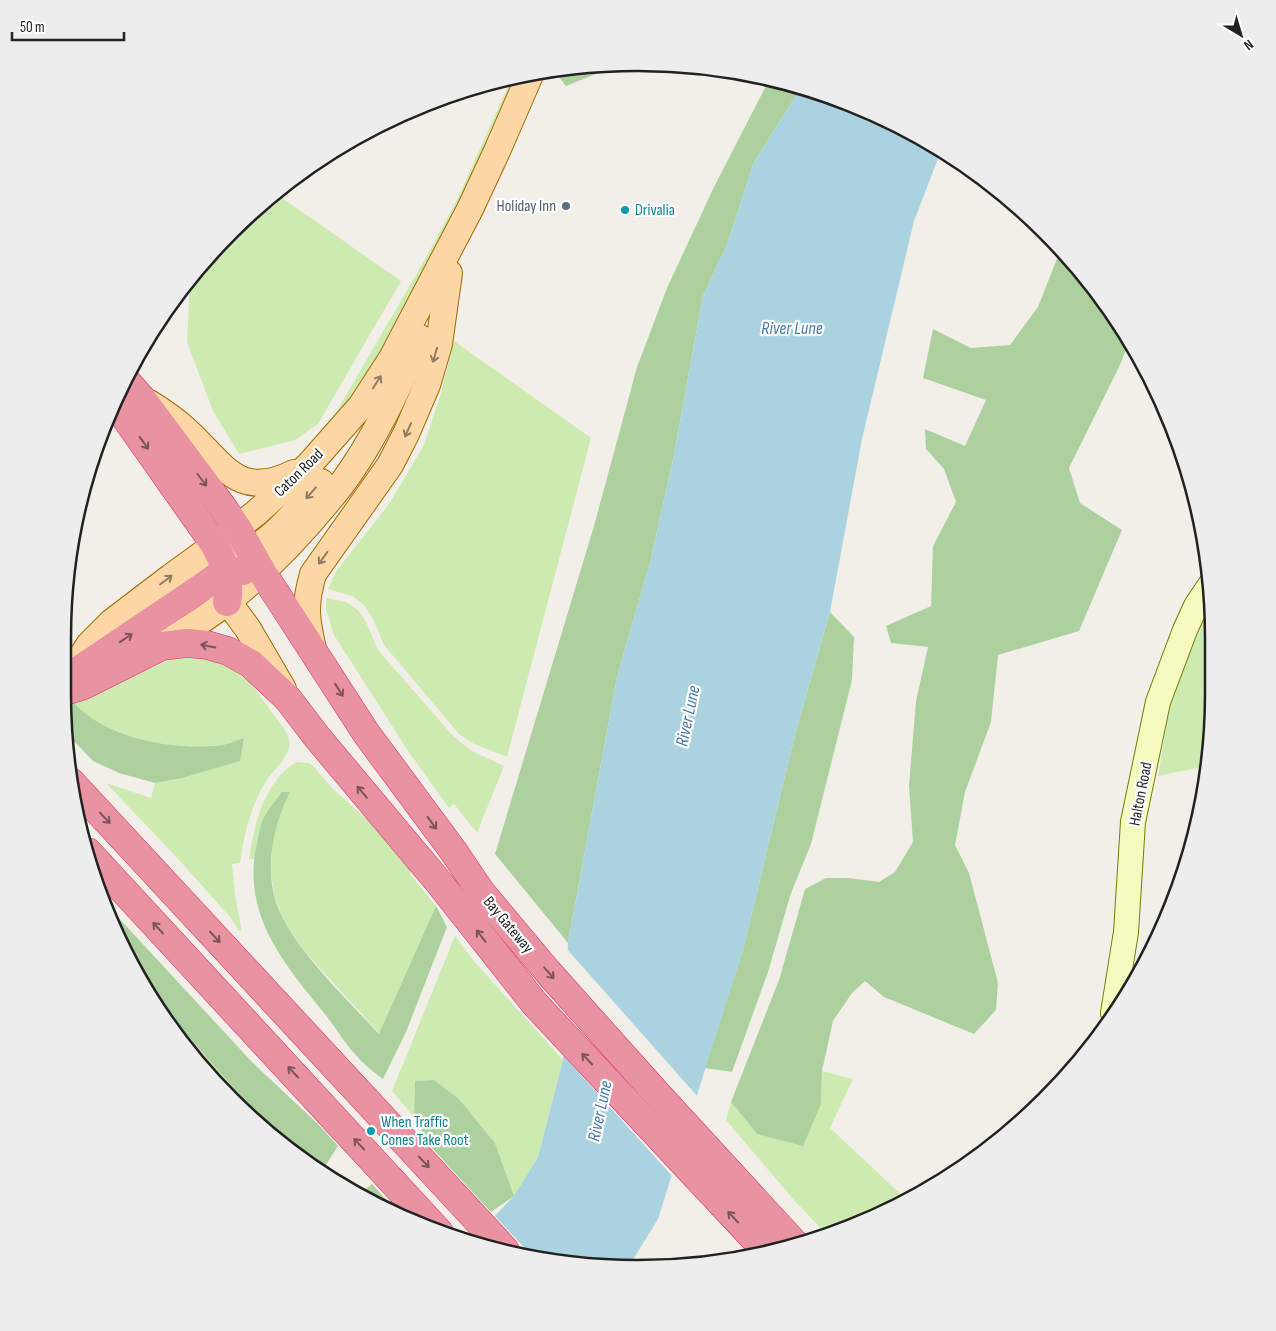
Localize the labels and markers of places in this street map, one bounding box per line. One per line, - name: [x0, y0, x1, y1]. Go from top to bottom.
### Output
- place label: Holiday Inn: [497, 197, 556, 216]
- marker: Holiday Inn: [560, 200, 572, 212]
- place label: Drivalia: [635, 201, 675, 220]
- marker: Drivalia: [619, 204, 631, 216]
- place label: When Traffic Cones Take Root: [381, 1113, 469, 1150]
- marker: When Traffic Cones Take Root: [365, 1125, 377, 1137]

